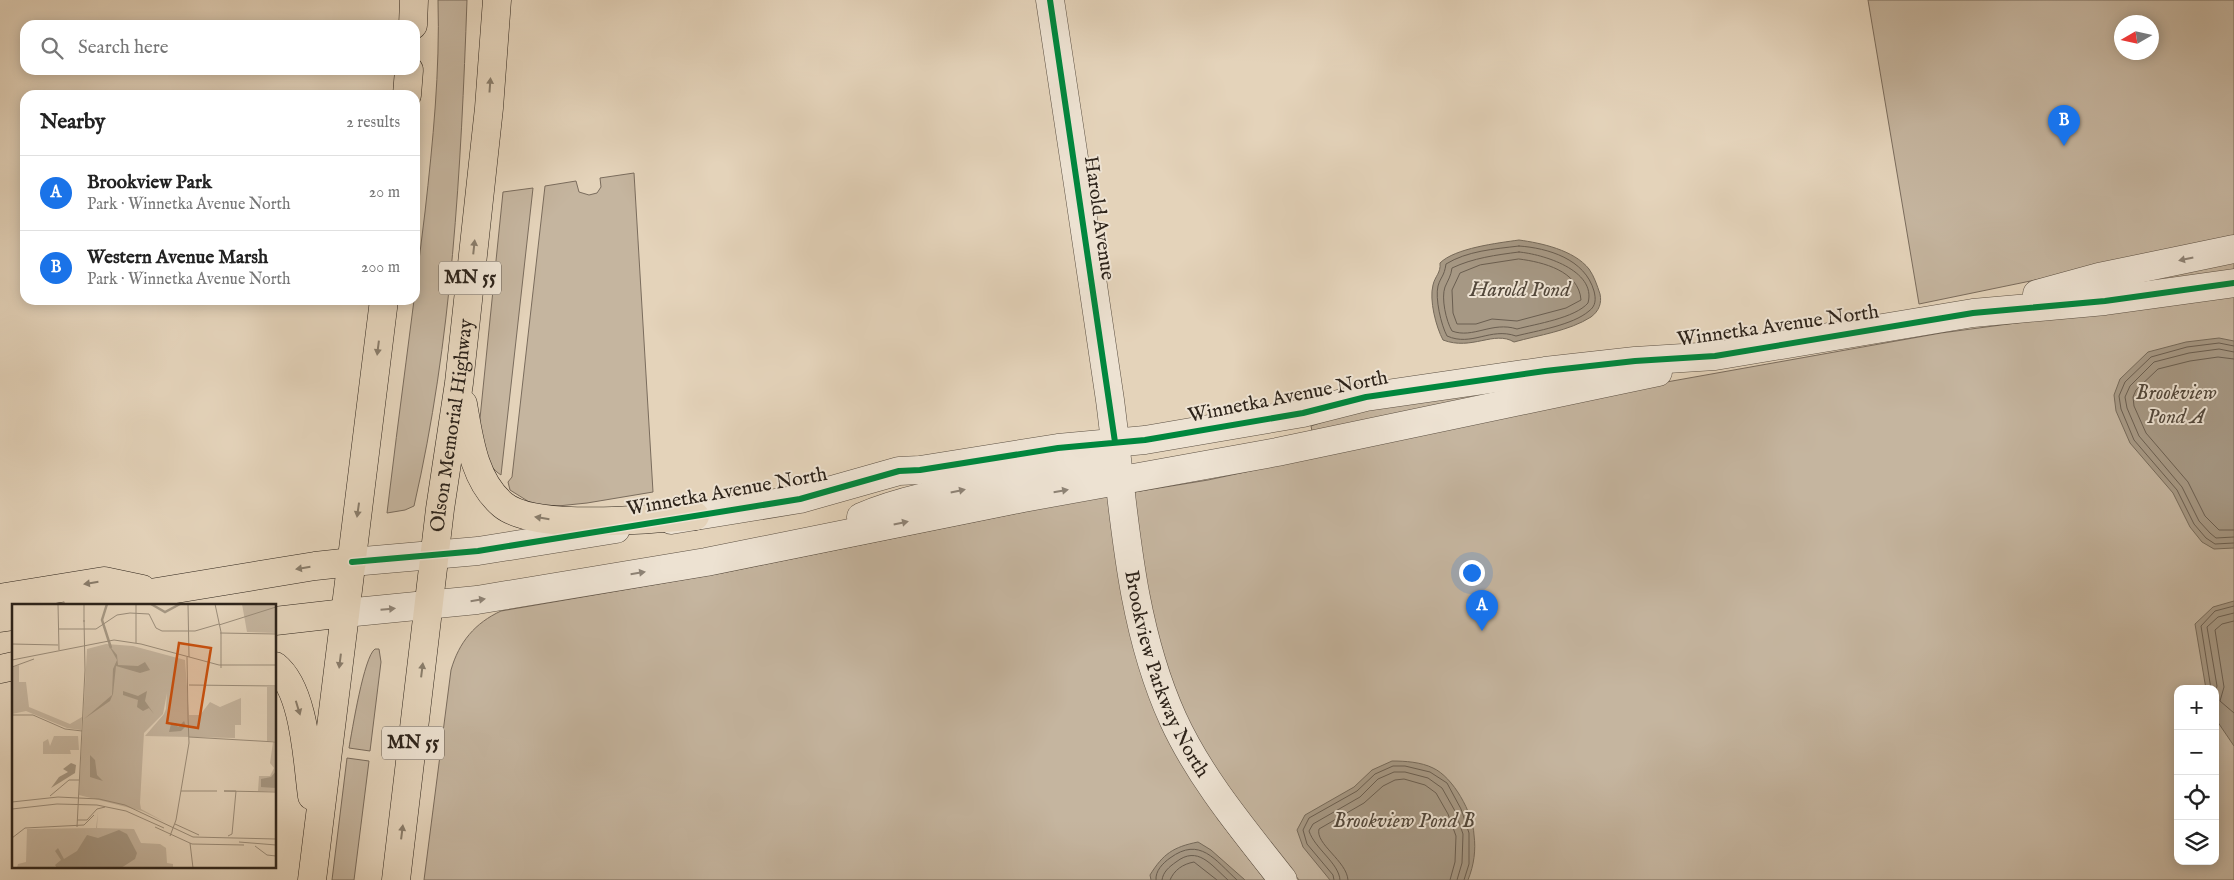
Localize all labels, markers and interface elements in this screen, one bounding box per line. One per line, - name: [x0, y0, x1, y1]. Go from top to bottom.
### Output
- north arrow: [2114, 15, 2159, 60]
- search box: [20, 20, 420, 75]
- icon: search: [38, 34, 66, 62]
- text: Search here: [78, 36, 169, 60]
- one-way arrow: [487, 77, 495, 93]
- pin: B: [2048, 105, 2080, 146]
- text: Nearby: [40, 109, 105, 136]
- text: 2 results: [346, 113, 400, 133]
- street label: Harold Avenue: [1078, 154, 1120, 282]
- text: Brookview Park: [87, 171, 212, 195]
- text: A: [51, 183, 61, 203]
- text: 20 m: [369, 183, 400, 203]
- text: Park · Winnetka Avenue North: [87, 195, 291, 215]
- one-way arrow: [470, 239, 478, 255]
- text: Western Avenue Marsh: [87, 246, 268, 270]
- one-way arrow: [2179, 255, 2194, 263]
- text: B: [51, 258, 61, 278]
- text: 200 m: [361, 258, 400, 278]
- road number: MN 55: [439, 262, 501, 294]
- text: Park · Winnetka Avenue North: [87, 270, 291, 290]
- water label: Harold Pond: [1469, 277, 1572, 304]
- street label: Winnetka Avenue North: [1676, 299, 1881, 353]
- street label: Olson Memorial Highway: [425, 317, 478, 534]
- one-way arrow: [374, 341, 382, 357]
- street label: Winnetka Avenue North: [1186, 365, 1391, 429]
- water label: Brookview Pond A: [2136, 380, 2217, 431]
- street label: Winnetka Avenue North: [625, 462, 830, 522]
- one-way arrow: [950, 487, 966, 495]
- one-way arrow: [1053, 487, 1069, 495]
- one-way arrow: [354, 502, 362, 518]
- one-way arrow: [534, 513, 550, 521]
- one-way arrow: [894, 519, 909, 527]
- your location: [1459, 560, 1485, 586]
- one-way arrow: [295, 564, 311, 572]
- street label: Brookview Parkway North: [1119, 568, 1215, 783]
- one-way arrow: [631, 569, 647, 577]
- one-way arrow: [82, 579, 98, 587]
- pin: A: [1466, 590, 1498, 631]
- one-way arrow: [471, 596, 487, 604]
- inset map: [12, 604, 276, 868]
- one-way arrow: [380, 605, 396, 613]
- one-way arrow: [336, 654, 344, 670]
- one-way arrow: [418, 662, 426, 678]
- map controls: [2174, 685, 2219, 865]
- button: +: [2174, 685, 2219, 730]
- one-way arrow: [294, 700, 302, 715]
- road number: MN 55: [382, 726, 444, 760]
- button: −: [2174, 730, 2219, 775]
- button: locate: [2174, 775, 2219, 820]
- water label: Brookview Pond B: [1333, 808, 1475, 835]
- button: layers: [2174, 820, 2219, 865]
- one-way arrow: [398, 823, 406, 839]

